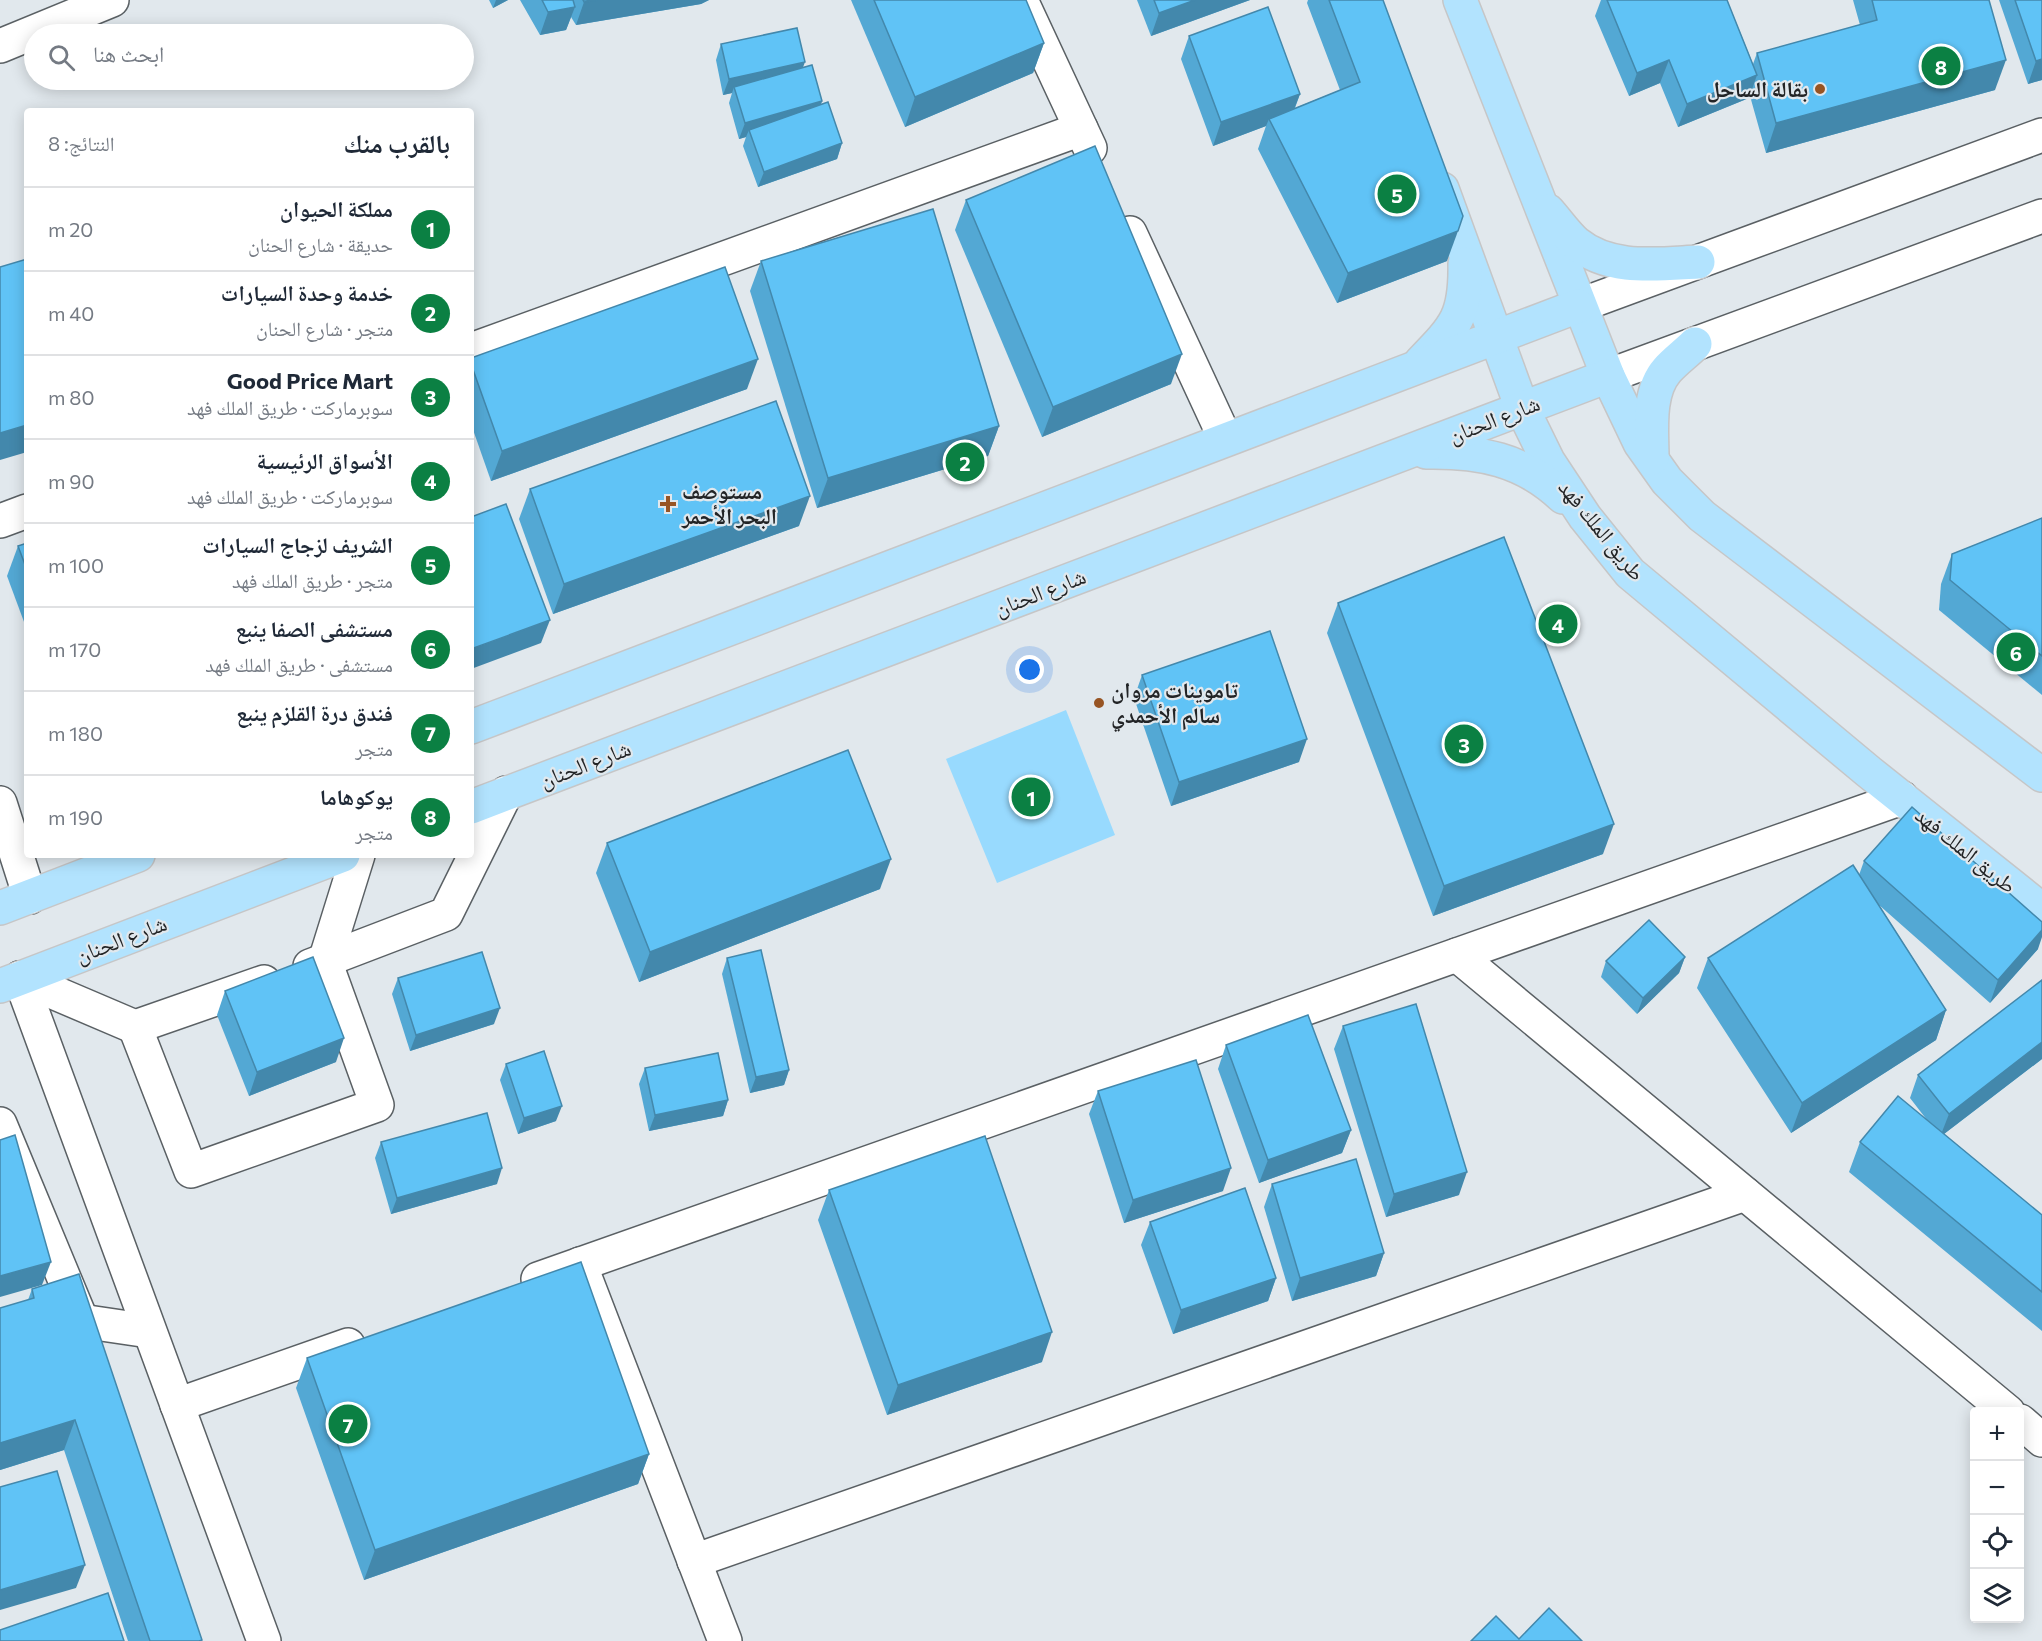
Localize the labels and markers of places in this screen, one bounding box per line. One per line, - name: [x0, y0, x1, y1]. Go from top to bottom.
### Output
- pin: 8: [1922, 44, 1960, 88]
- place label: بقالة الساحل: [1707, 75, 1808, 103]
- marker: بقالة الساحل: [1813, 82, 1827, 96]
- pin: 5: [1378, 172, 1416, 216]
- pin: 2: [946, 440, 984, 484]
- place label: مستوصف البحر الأحمر: [681, 477, 777, 530]
- marker: مستوصف البحر الأحمر: [659, 495, 677, 513]
- pin: 4: [1538, 602, 1578, 646]
- pin: 6: [1996, 630, 2036, 674]
- place label: تاموينات مروان سالم الأحمدي: [1111, 676, 1238, 732]
- marker: تاموينات مروان سالم الأحمدي: [1092, 696, 1106, 710]
- pin: 3: [1444, 722, 1484, 766]
- pin: 1: [1012, 774, 1050, 820]
- pin: 7: [328, 1402, 368, 1446]

